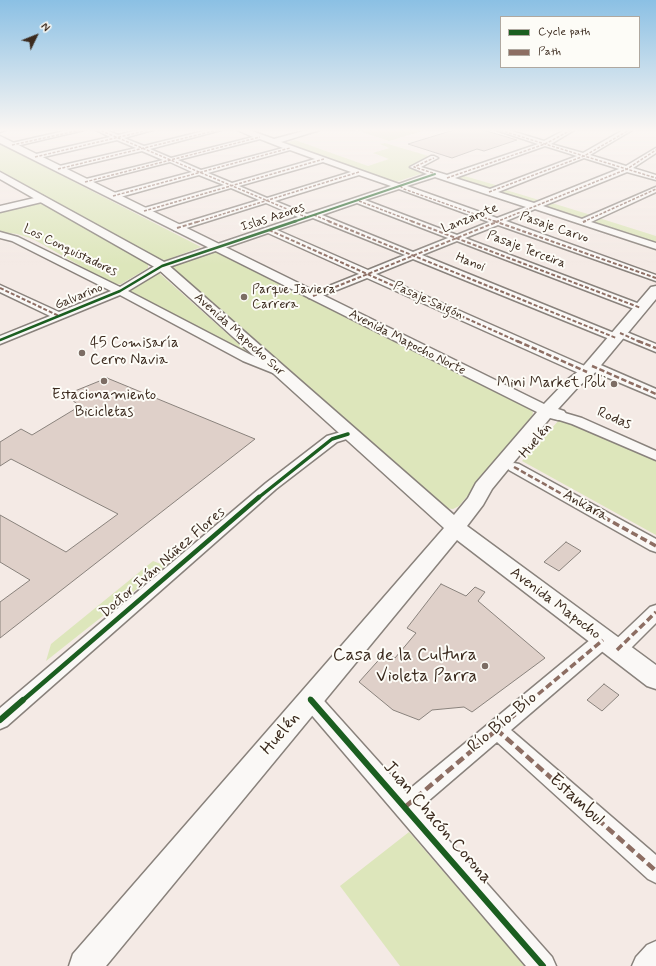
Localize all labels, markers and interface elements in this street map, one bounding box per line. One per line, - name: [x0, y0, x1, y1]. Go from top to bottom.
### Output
- north arrow: [16, 16, 56, 56]
- legend: [500, 16, 640, 68]
- text: N: [37, 20, 52, 35]
- text: Cycle path: [538, 24, 590, 40]
- text: Path: [538, 44, 561, 60]
- street label: Islas Azores: [239, 200, 307, 236]
- street label: Lanzarote: [440, 201, 500, 237]
- street label: Pasaje Carvo: [518, 209, 590, 247]
- street label: Los Conquistadores: [20, 221, 120, 281]
- street label: Pasaje Terceira: [485, 228, 567, 272]
- street label: Hanoi: [453, 250, 487, 276]
- street label: Pasaje Saigón: [391, 279, 465, 323]
- street label: Galvarino: [53, 280, 105, 314]
- place label: Parque Javiera Carrera: [252, 282, 335, 313]
- street label: Avenida Mapocho Sur: [190, 290, 288, 380]
- marker: Parque Javiera Carrera: [239, 292, 249, 302]
- street label: Avenida Mapocho Norte: [346, 307, 468, 379]
- place label: 45 Comisaría Cerro Navia: [90, 335, 179, 370]
- marker: 45 Comisaría Cerro Navia: [77, 348, 87, 358]
- place label: Mini Market Poli: [497, 375, 606, 393]
- marker: Estacionamiento Bicicletas: [99, 376, 109, 386]
- marker: Mini Market Poli: [609, 379, 619, 389]
- place label: Estacionamiento Bicicletas: [52, 387, 156, 422]
- street label: Rodas: [594, 404, 634, 434]
- street label: Huelén: [516, 419, 556, 463]
- street label: Ankara: [559, 486, 611, 526]
- street label: Doctor Iván Núñez Flores: [97, 504, 229, 622]
- street label: Avenida Mapocho: [506, 564, 604, 644]
- place label: Casa de la Cultura Violeta Parra: [333, 645, 477, 688]
- marker: Casa de la Cultura Violeta Parra: [480, 661, 490, 671]
- street label: Río Bío-Bío: [464, 688, 542, 758]
- street label: Huelén: [257, 708, 305, 760]
- street label: Juan Chacón Corona: [378, 757, 496, 889]
- street label: Estambul: [544, 770, 608, 830]

